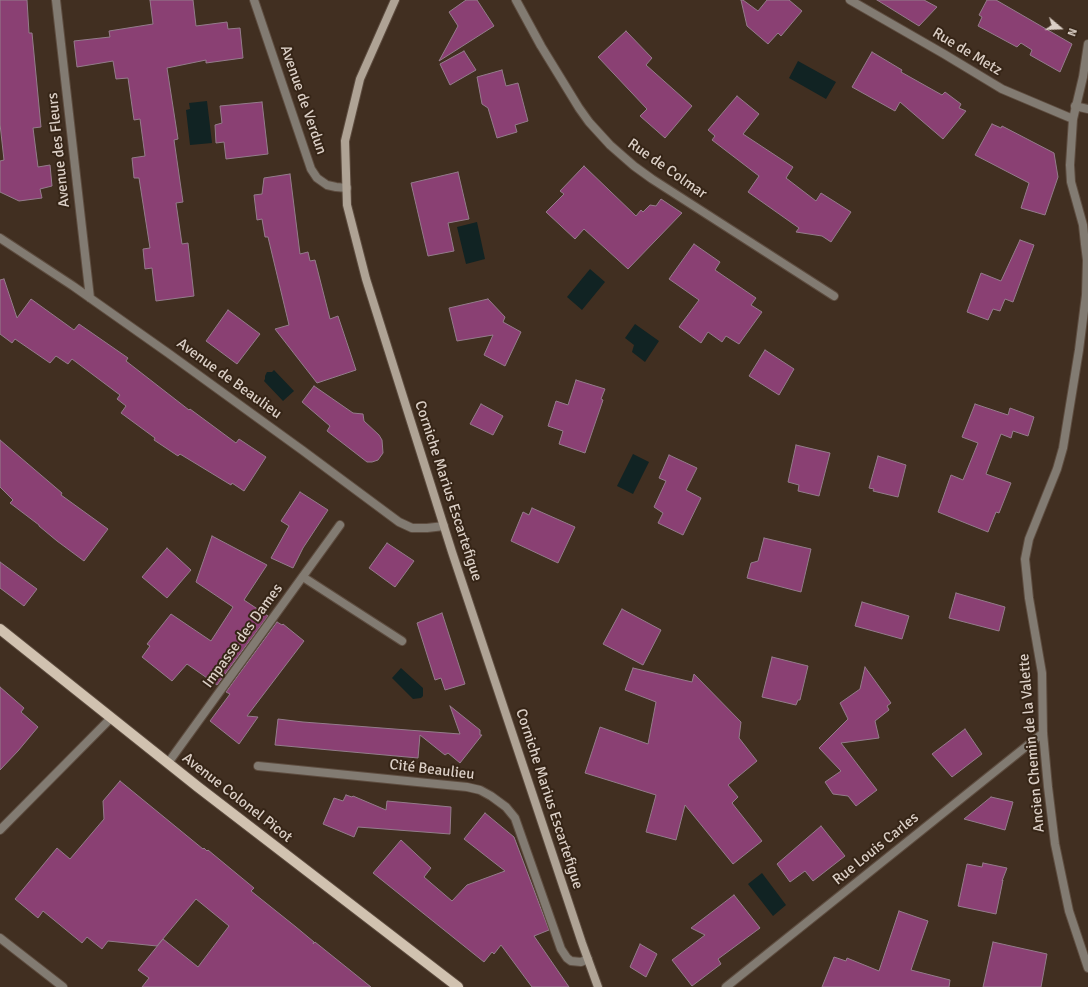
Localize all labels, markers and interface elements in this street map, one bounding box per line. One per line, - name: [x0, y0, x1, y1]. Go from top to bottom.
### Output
- north arrow: [1040, 8, 1080, 48]
- street label: Rue de Metz: [929, 24, 1005, 80]
- text: N: [1064, 26, 1079, 38]
- street label: Avenue de Verdun: [276, 43, 330, 157]
- street label: Avenue des Fleurs: [44, 92, 74, 208]
- street label: Rue de Colmar: [624, 135, 710, 203]
- street label: Avenue de Beaulieu: [173, 335, 285, 423]
- street label: Corniche Marius Escartefigue: [410, 398, 486, 584]
- street label: Impasse des Dames: [199, 580, 287, 692]
- street label: Ancien Chemin de la Valette: [1015, 653, 1049, 833]
- street label: Corniche Marius Escartefigue: [511, 706, 587, 892]
- street label: Avenue Colonel Picot: [178, 749, 296, 847]
- street label: Cité Beaulieu: [388, 756, 476, 784]
- street label: Rue Louis Carles: [829, 809, 923, 889]

